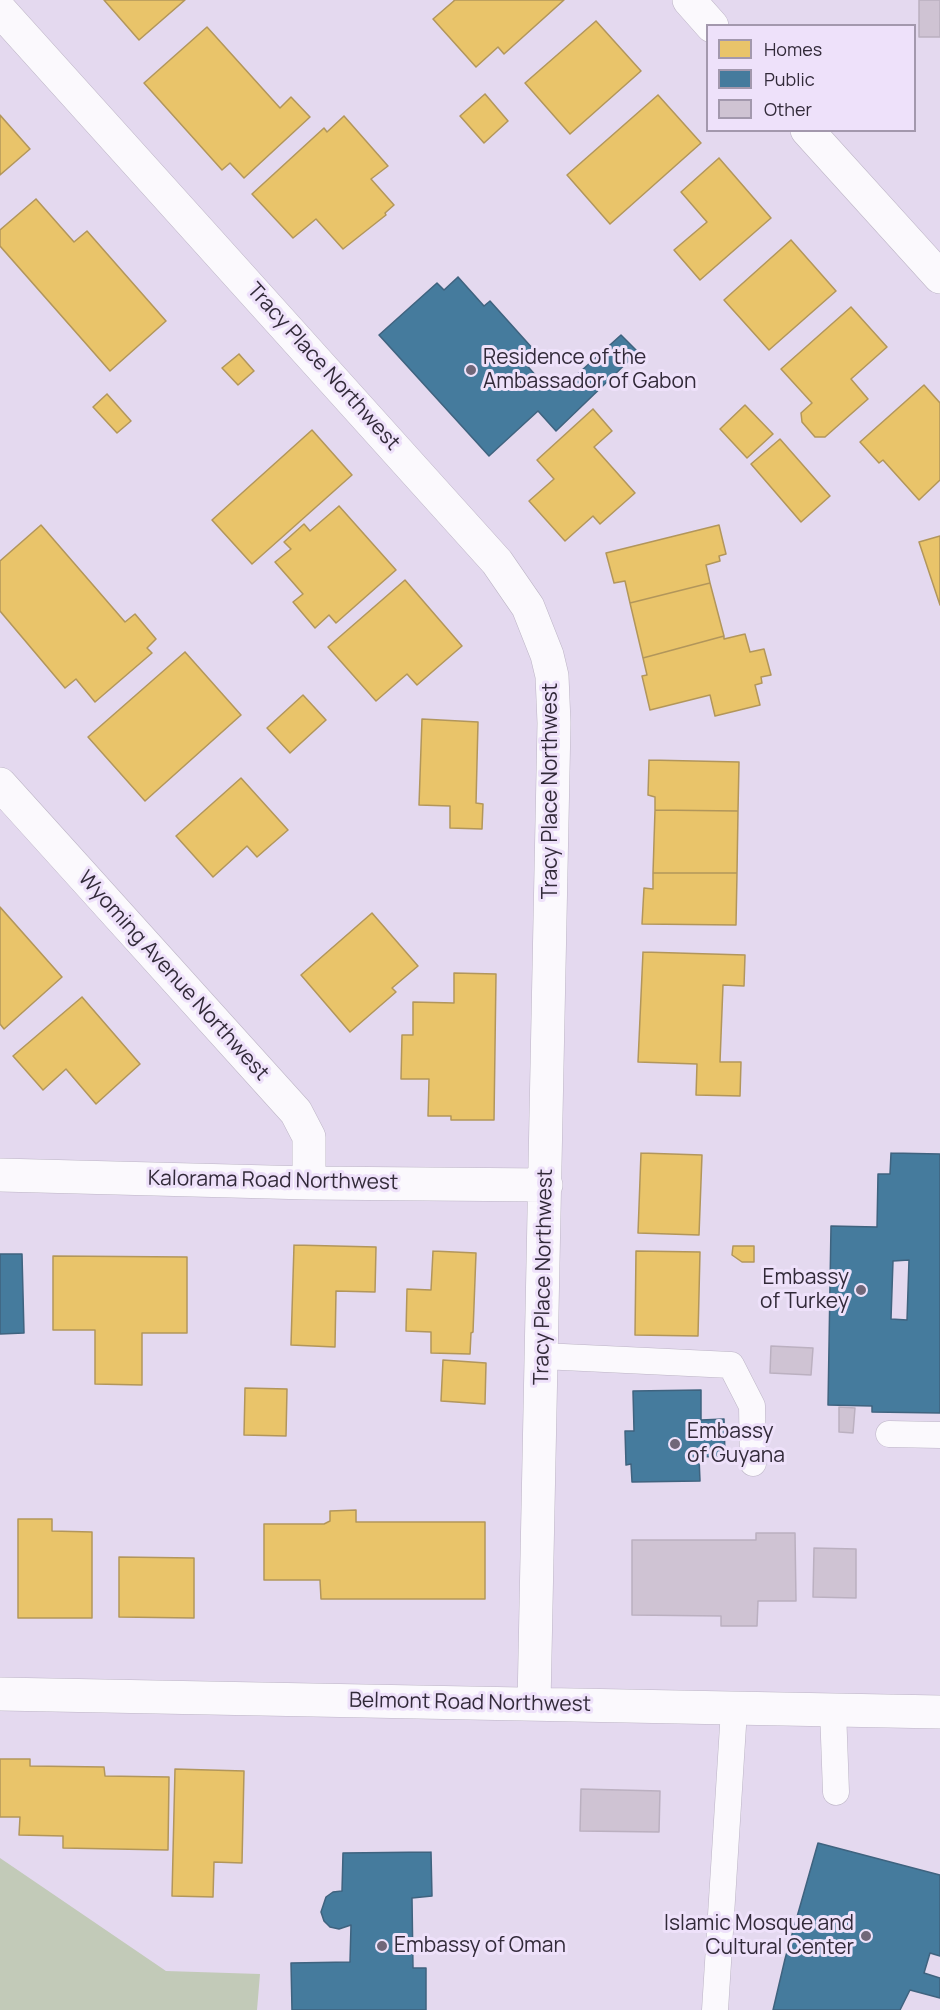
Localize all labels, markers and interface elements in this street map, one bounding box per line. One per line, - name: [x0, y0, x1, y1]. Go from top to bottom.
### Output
- legend: [706, 24, 916, 132]
- text: Homes: [764, 37, 822, 61]
- text: Public: [764, 67, 815, 91]
- text: Other: [764, 97, 812, 121]
- street label: Tracy Place Northwest: [241, 278, 405, 456]
- place label: Residence of the Ambassador of Gabon: [483, 345, 696, 395]
- marker: Residence of the Ambassador of Gabon: [464, 363, 478, 377]
- street label: Tracy Place Northwest: [538, 683, 564, 899]
- street label: Wyoming Avenue Northwest: [72, 866, 274, 1086]
- street label: Kalorama Road Northwest: [148, 1166, 398, 1196]
- street label: Tracy Place Northwest: [530, 1169, 558, 1385]
- place label: Embassy of Turkey: [760, 1265, 849, 1315]
- marker: Embassy of Turkey: [854, 1283, 868, 1297]
- place label: Embassy of Guyana: [687, 1419, 785, 1469]
- marker: Embassy of Guyana: [668, 1437, 682, 1451]
- street label: Belmont Road Northwest: [349, 1688, 591, 1718]
- place label: Islamic Mosque and Cultural Center: [664, 1911, 854, 1961]
- marker: Islamic Mosque and Cultural Center: [859, 1929, 873, 1943]
- place label: Embassy of Oman: [394, 1933, 566, 1959]
- marker: Embassy of Oman: [375, 1939, 389, 1953]

